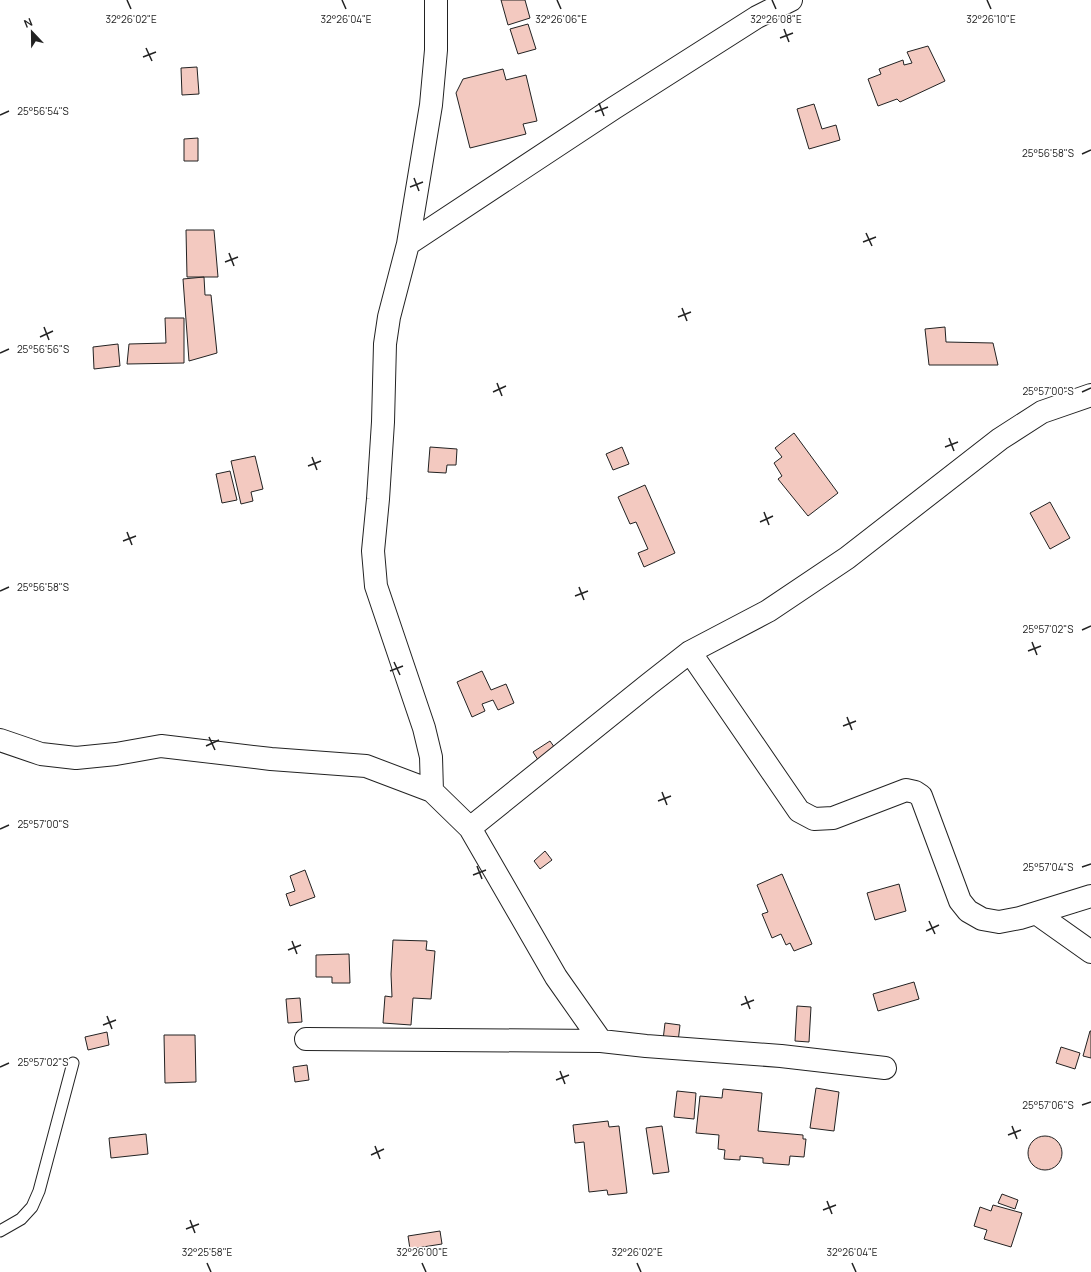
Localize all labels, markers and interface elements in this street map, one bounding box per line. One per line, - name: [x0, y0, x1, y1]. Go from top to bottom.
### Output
- north arrow: [12, 12, 52, 52]
- text: 32°26'02"E: [105, 12, 157, 26]
- text: 32°26'04"E: [320, 12, 372, 26]
- text: 32°26'06"E: [535, 12, 587, 26]
- text: 32°26'08"E: [750, 12, 802, 26]
- text: 32°26'10"E: [966, 12, 1016, 26]
- text: N: [22, 14, 35, 31]
- text: 25°56'54"S: [17, 104, 69, 118]
- text: 25°56'58"S: [1022, 146, 1074, 160]
- text: 25°56'56"S: [17, 342, 69, 356]
- text: 25°57'00"S: [1022, 384, 1074, 398]
- text: 25°56'58"S: [17, 580, 69, 594]
- text: 25°57'02"S: [1023, 622, 1073, 636]
- text: 25°57'00"S: [17, 817, 69, 831]
- text: 25°57'04"S: [1023, 860, 1073, 874]
- text: 25°57'02"S: [18, 1055, 68, 1069]
- text: 25°57'06"S: [1022, 1098, 1074, 1112]
- text: 32°25'58"E: [182, 1245, 233, 1259]
- text: 32°26'00"E: [396, 1245, 448, 1259]
- text: 32°26'02"E: [611, 1245, 663, 1259]
- text: 32°26'04"E: [826, 1245, 878, 1259]

